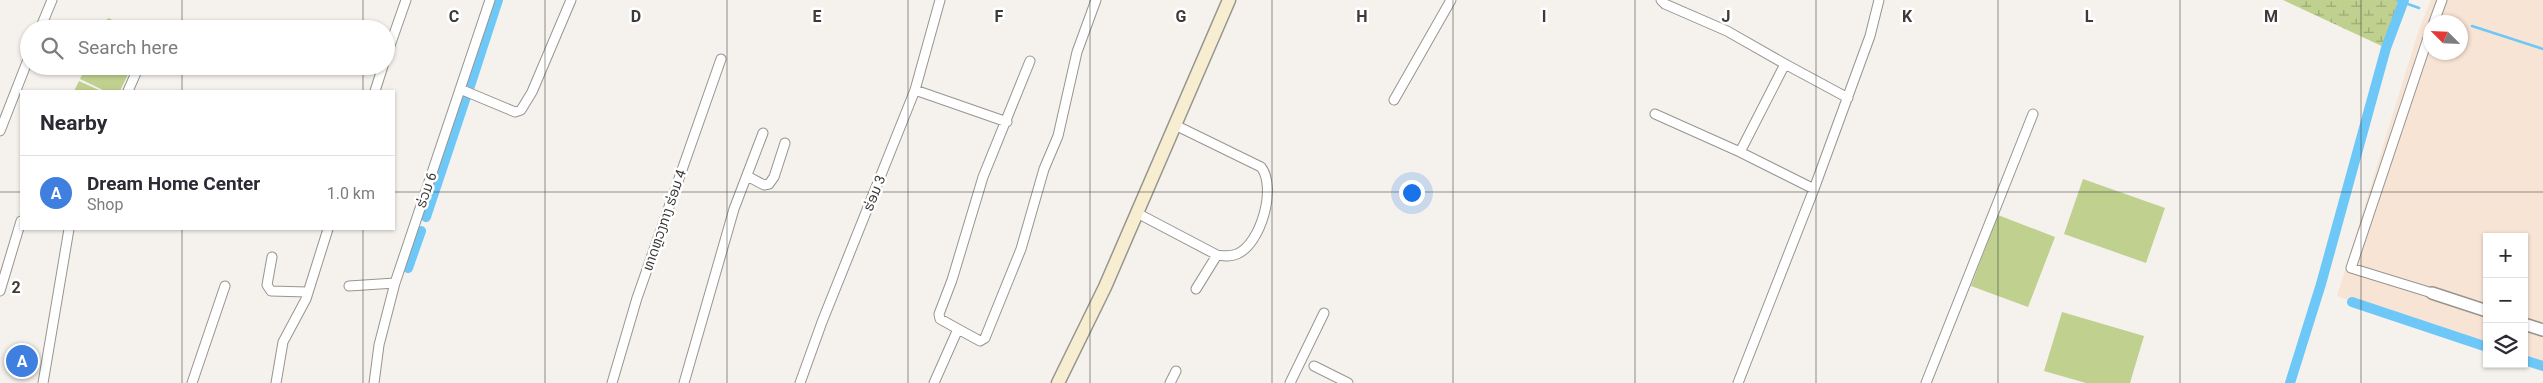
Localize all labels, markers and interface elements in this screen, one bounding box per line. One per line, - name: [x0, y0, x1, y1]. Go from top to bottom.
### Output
- text: C: [449, 7, 459, 26]
- text: D: [631, 7, 641, 26]
- text: E: [813, 7, 822, 26]
- text: F: [995, 7, 1004, 26]
- text: G: [1176, 7, 1187, 26]
- text: H: [1356, 7, 1368, 26]
- text: I: [1542, 7, 1546, 26]
- text: J: [1722, 7, 1730, 26]
- text: K: [1902, 7, 1913, 26]
- text: L: [2085, 7, 2094, 26]
- text: M: [2264, 7, 2278, 26]
- north arrow: [2423, 15, 2468, 60]
- search box: [20, 20, 395, 75]
- icon: search: [38, 34, 66, 62]
- text: Search here: [78, 36, 178, 59]
- text: Nearby: [40, 111, 107, 135]
- street label: ທາດຫຼວງກາງ ຮ່ອມ 4: [639, 167, 689, 273]
- street label: ຮ່ວມ 6: [412, 170, 440, 210]
- text: Dream Home Center: [87, 172, 260, 195]
- street label: ຮ່ອມ 3: [860, 173, 888, 213]
- your location: [1399, 180, 1425, 206]
- text: A: [51, 184, 61, 203]
- text: 1.0 km: [327, 184, 375, 203]
- text: Shop: [87, 195, 123, 214]
- map controls: [2483, 233, 2528, 368]
- button: +: [2483, 233, 2528, 278]
- text: 2: [11, 278, 21, 297]
- button: −: [2483, 278, 2528, 323]
- button: layers: [2483, 323, 2528, 368]
- pin: A: [6, 342, 38, 380]

